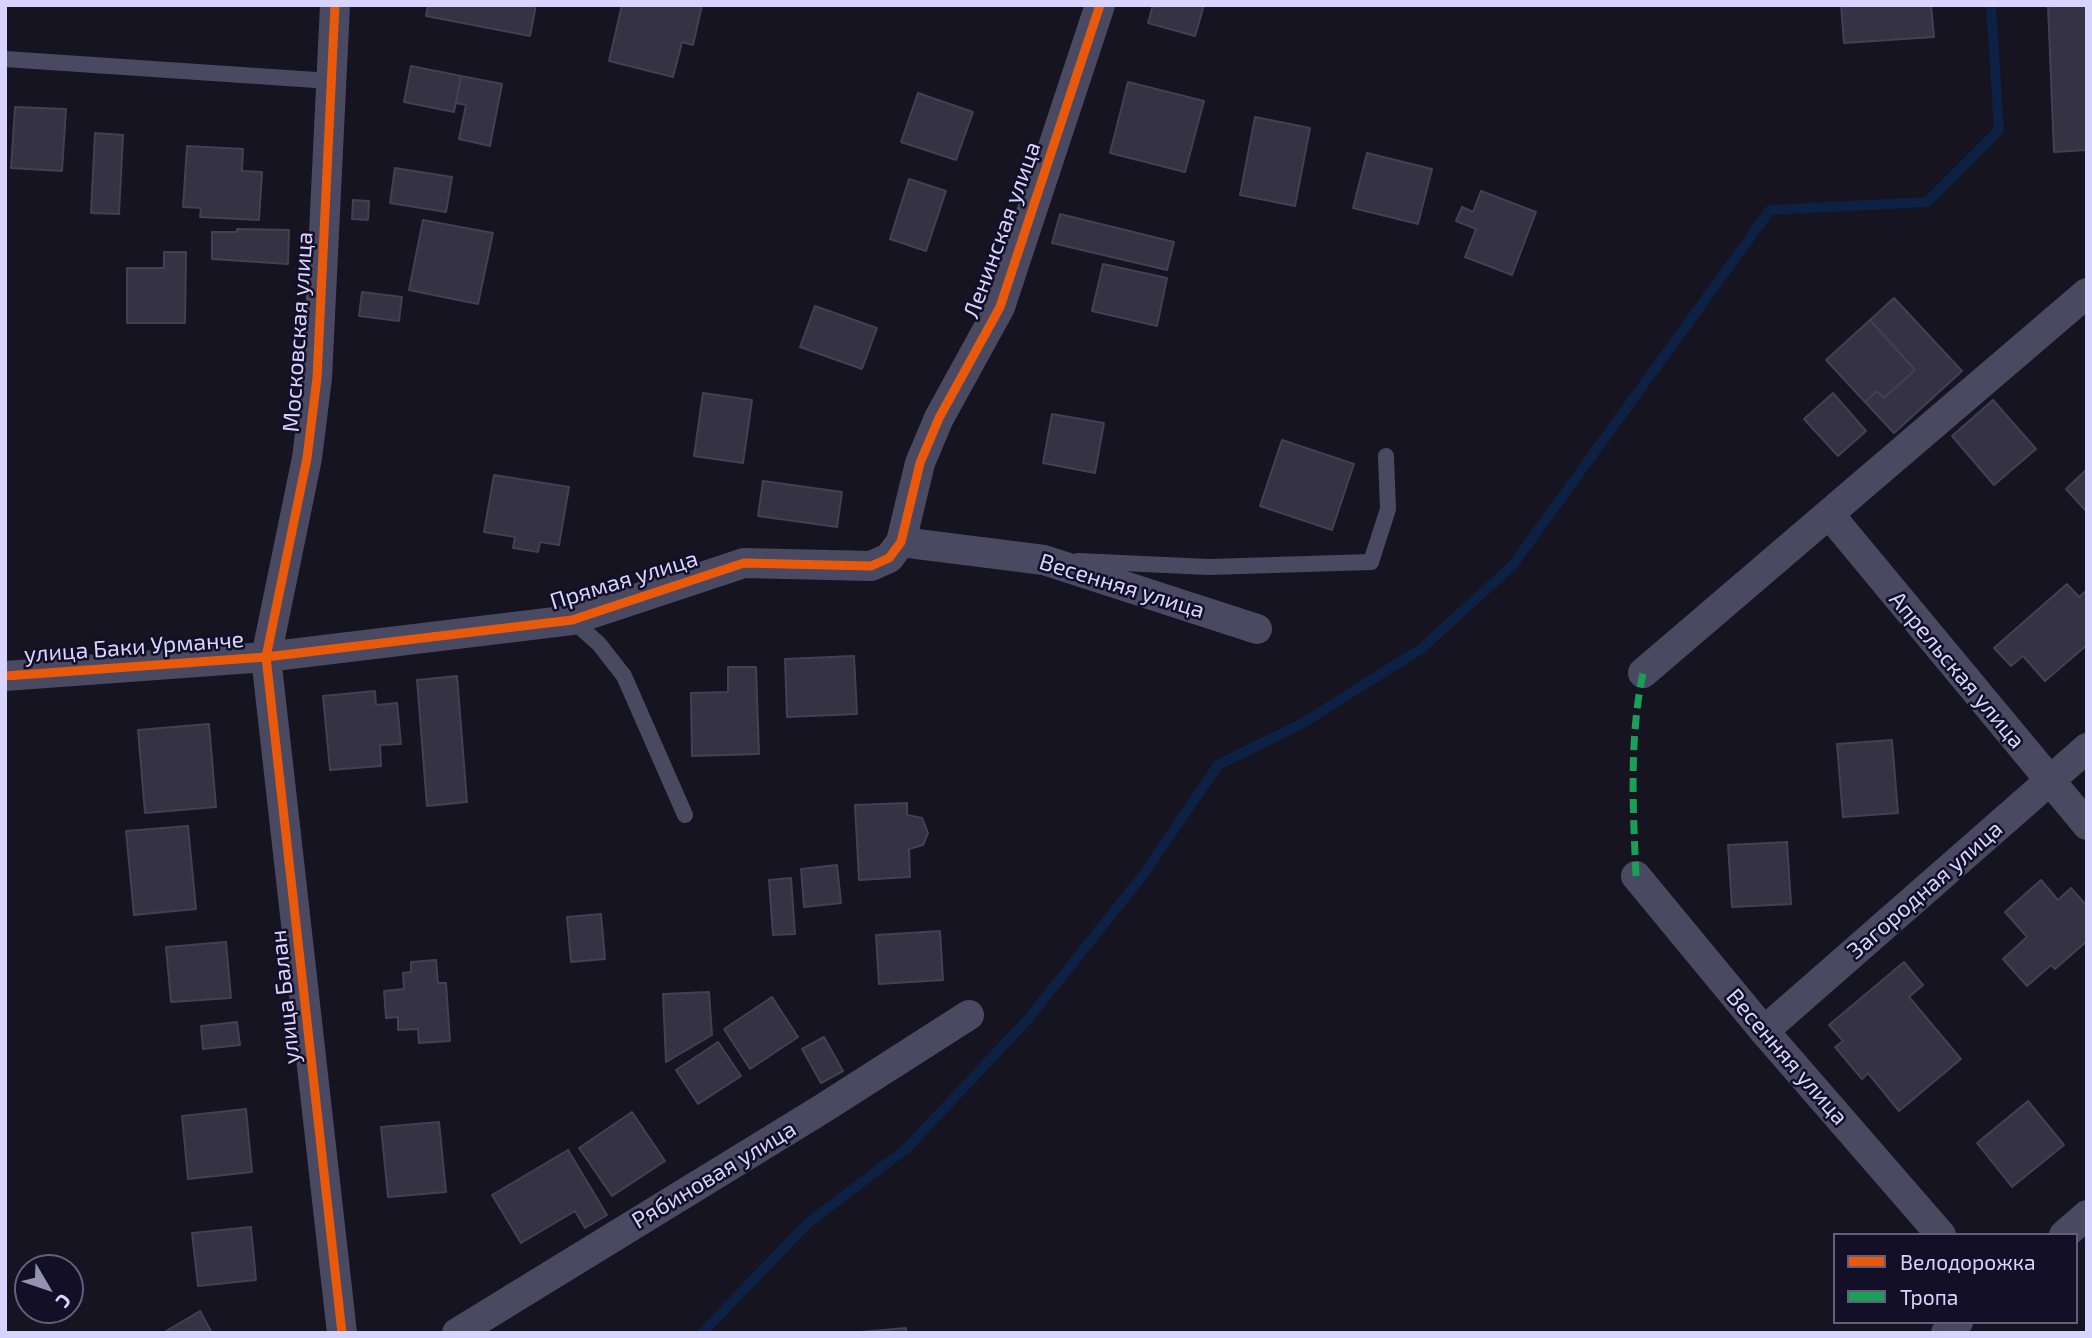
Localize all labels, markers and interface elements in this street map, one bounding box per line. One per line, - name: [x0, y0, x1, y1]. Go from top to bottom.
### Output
- street label: Ленинская улица: [957, 138, 1047, 322]
- street label: Московская улица: [277, 231, 319, 433]
- street label: Прямая улица: [547, 544, 701, 616]
- street label: Весенняя улица: [1036, 548, 1208, 624]
- street label: Апрельская улица: [1883, 586, 2031, 754]
- street label: улица Баки Урманче: [23, 626, 245, 668]
- street label: Загородная улица: [1842, 815, 2008, 965]
- street label: улица Балан: [264, 929, 306, 1065]
- street label: Весенняя улица: [1720, 983, 1854, 1131]
- street label: Рябиновая улица: [627, 1115, 801, 1235]
- legend: [1833, 1233, 2078, 1324]
- text: Велодорожка: [1900, 1249, 2036, 1274]
- north arrow: [14, 1254, 84, 1324]
- text: Тропа: [1900, 1284, 1958, 1309]
- text: С: [52, 1290, 77, 1313]

